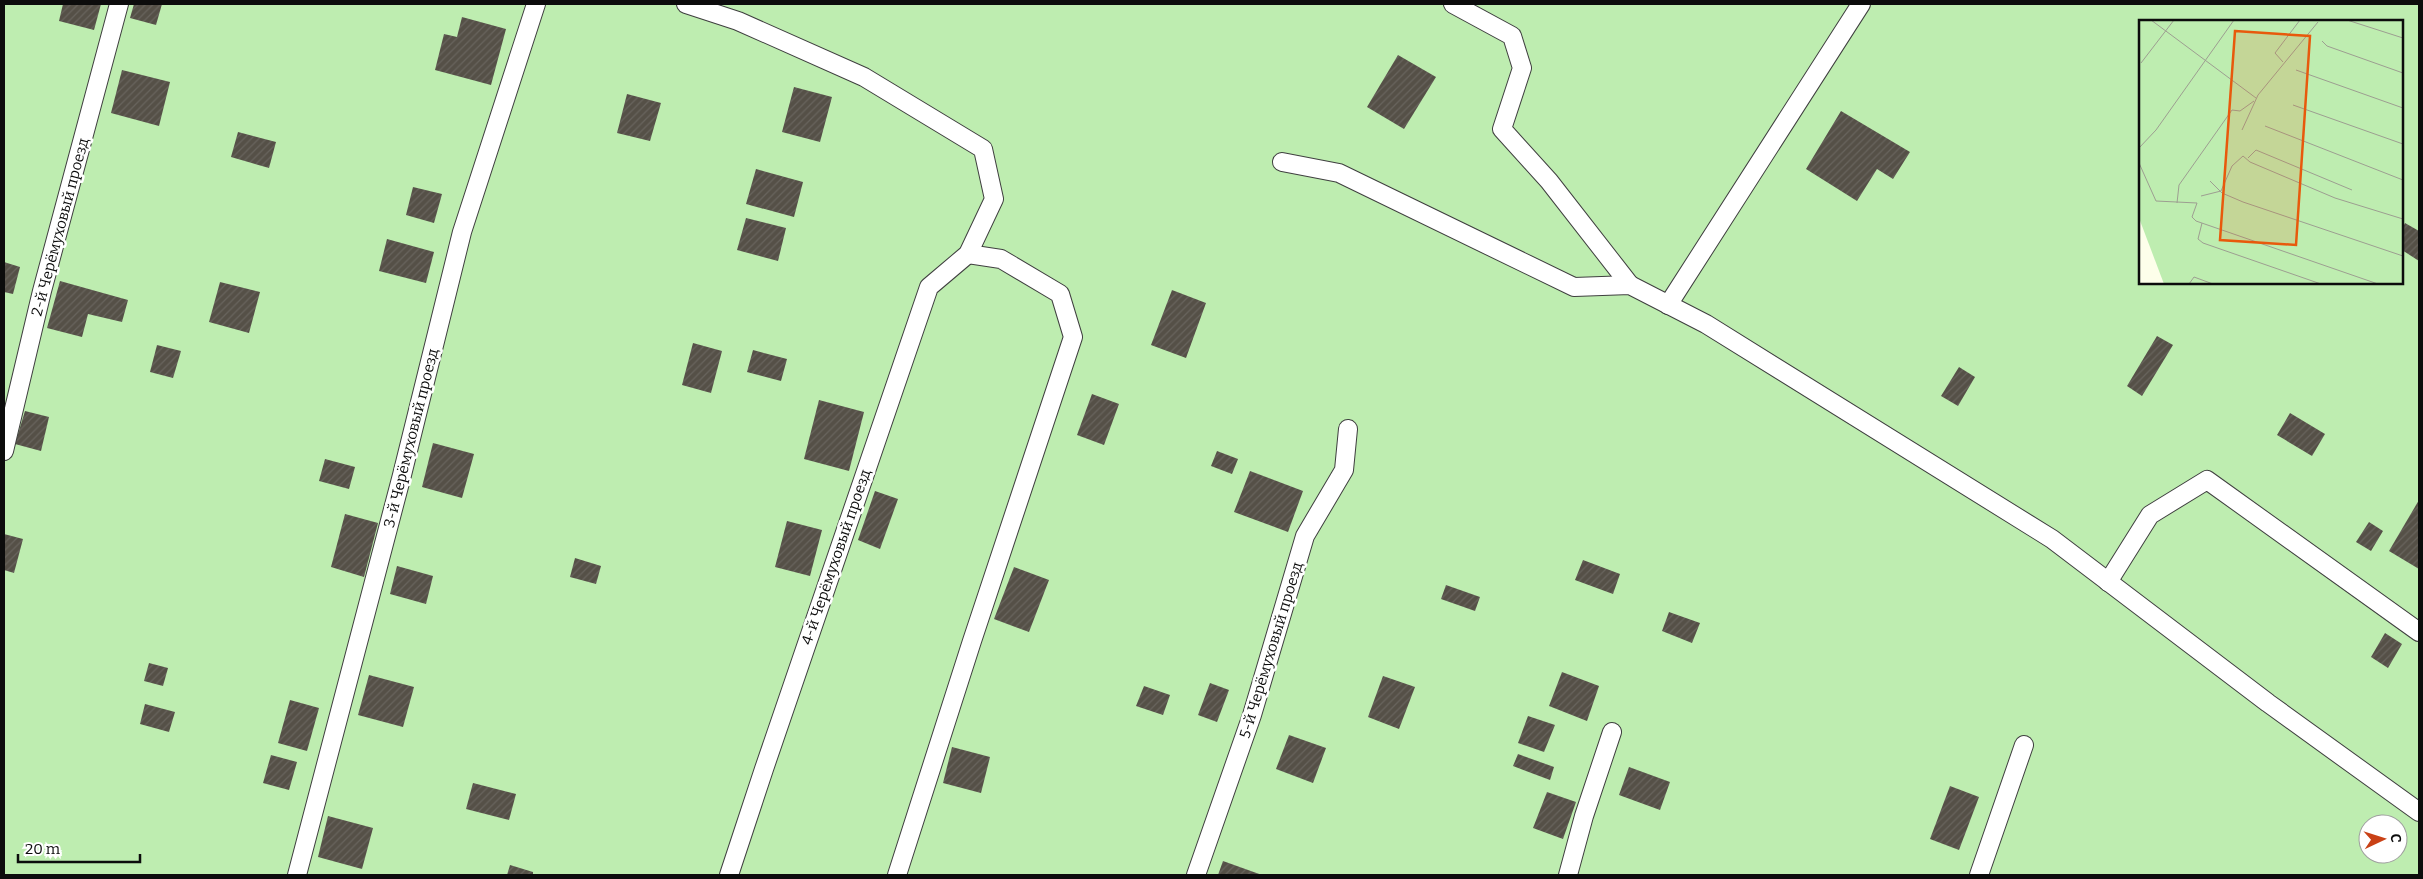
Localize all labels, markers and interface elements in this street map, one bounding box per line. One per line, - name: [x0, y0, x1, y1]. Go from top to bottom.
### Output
- inset map: [2139, 20, 2403, 284]
- street label: 2-й Черёмуховый проезд: [28, 136, 92, 318]
- street label: 3-й Черёмуховый проезд: [380, 347, 442, 529]
- street label: 4-й Черёмуховый проезд: [798, 467, 874, 647]
- street label: 5-й Черёмуховый проезд: [1236, 560, 1306, 740]
- north arrow: [2358, 814, 2408, 864]
- scale bar: [18, 832, 140, 864]
- text: С: [2387, 833, 2404, 843]
- text: 20 m: [25, 840, 61, 858]

